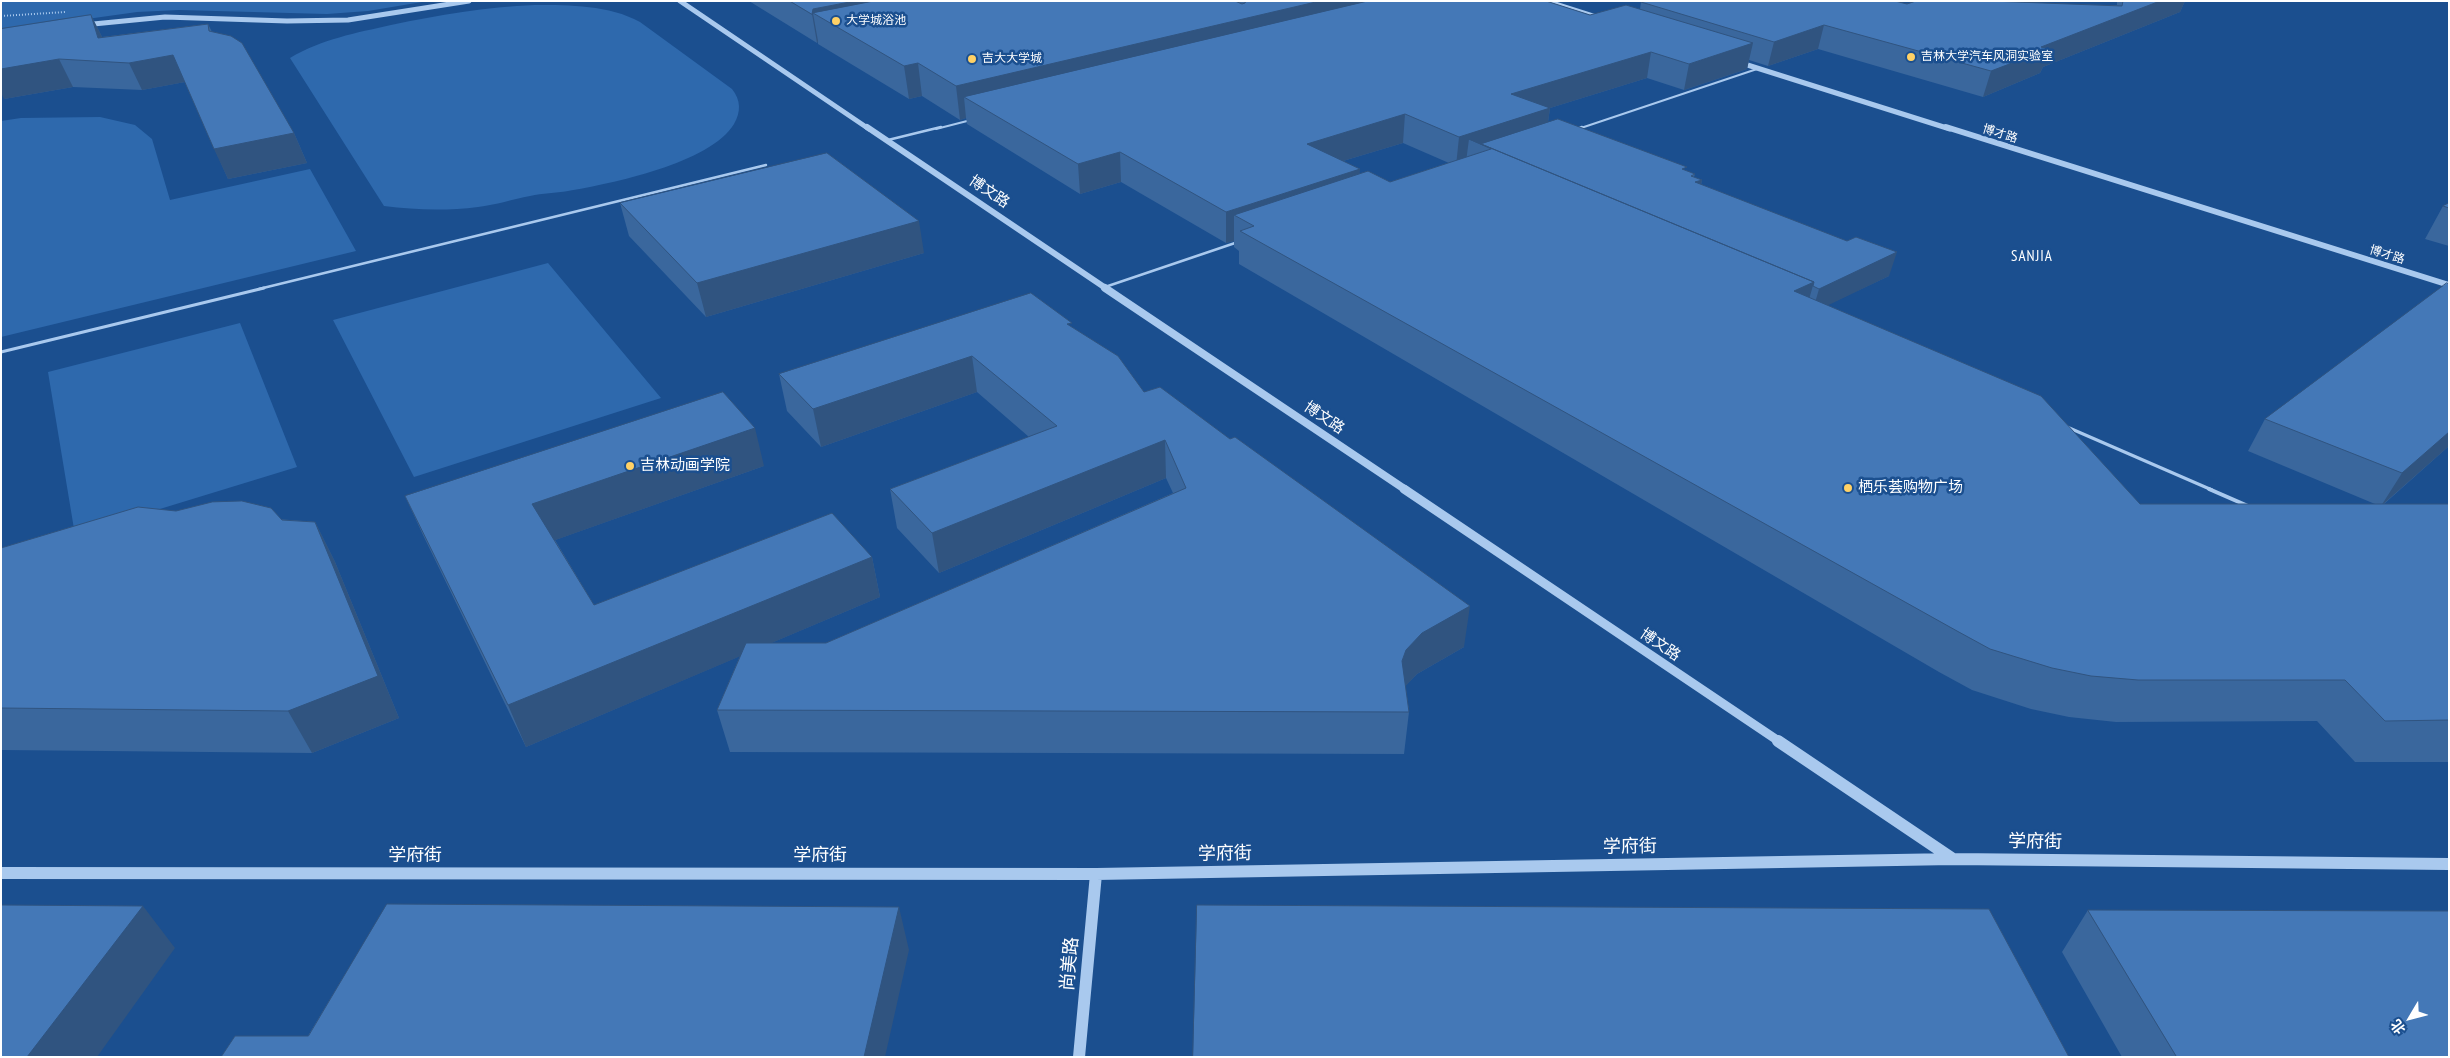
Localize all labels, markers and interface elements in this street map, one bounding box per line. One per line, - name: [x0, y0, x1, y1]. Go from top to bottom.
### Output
- place label: 大学城浴池: [846, 14, 906, 28]
- marker: 大学城浴池: [830, 15, 842, 27]
- place label: 吉林大学汽车风洞实验室: [1921, 50, 2053, 64]
- marker: 吉林大学汽车风洞实验室: [1905, 51, 1917, 63]
- place label: 吉大大学城: [982, 52, 1042, 66]
- marker: 吉大大学城: [966, 53, 978, 65]
- street label: 博才路: [1981, 122, 2019, 146]
- street label: 博文路: [965, 172, 1013, 212]
- street label: 博才路: [2368, 243, 2406, 267]
- district label: SANJIA: [2010, 248, 2054, 266]
- street label: 博文路: [1300, 398, 1348, 438]
- place label: 吉林动画学院: [640, 457, 730, 475]
- marker: 吉林动画学院: [624, 460, 636, 472]
- place label: 栖乐荟购物广场: [1858, 479, 1963, 497]
- marker: 栖乐荟购物广场: [1842, 482, 1854, 494]
- street label: 博文路: [1636, 625, 1684, 665]
- street label: 学府街: [2008, 831, 2062, 853]
- street label: 学府街: [1603, 836, 1657, 858]
- street label: 学府街: [1198, 843, 1252, 865]
- street label: 学府街: [388, 845, 442, 867]
- street label: 学府街: [793, 845, 847, 867]
- street label: 尚美路: [1057, 936, 1083, 992]
- north arrow: [2385, 993, 2435, 1043]
- text: 北: [2387, 1016, 2409, 1038]

